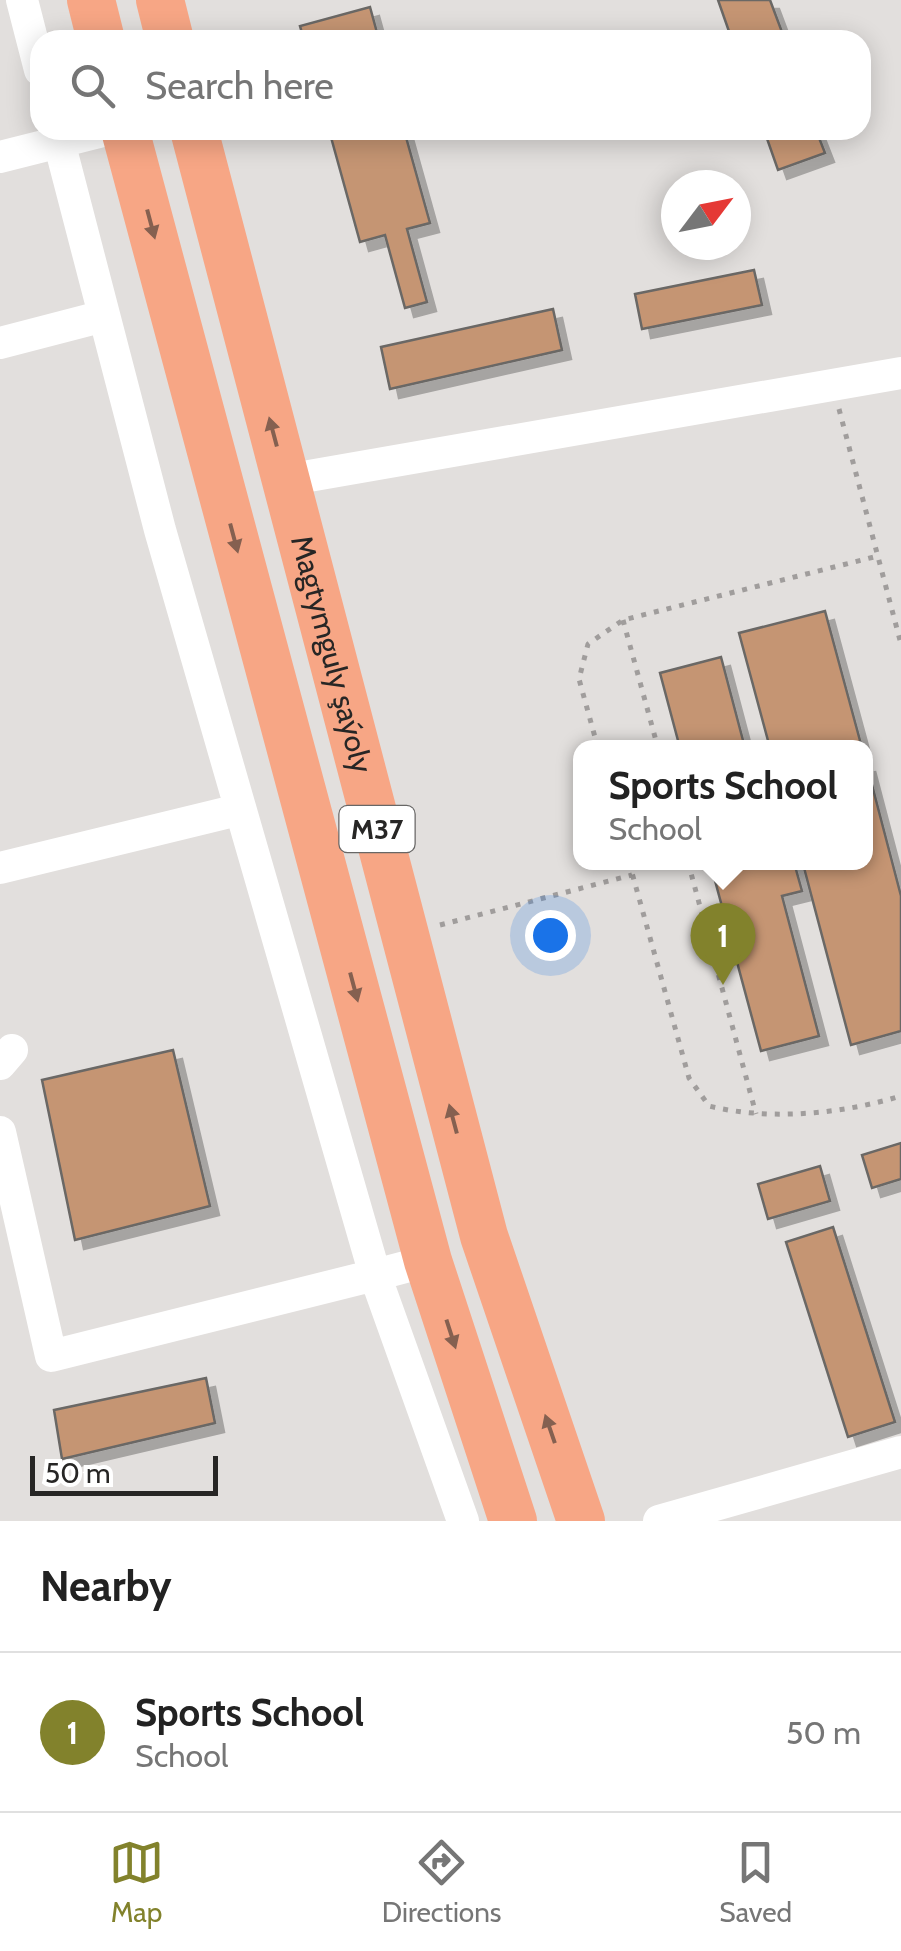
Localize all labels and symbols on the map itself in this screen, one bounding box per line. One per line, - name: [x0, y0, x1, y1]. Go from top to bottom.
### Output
- north arrow: [661, 170, 751, 260]
- one-way arrow: [143, 209, 159, 240]
- one-way arrow: [264, 416, 280, 447]
- one-way arrow: [227, 523, 243, 554]
- street label: Magtymguly şaýoly: [283, 531, 381, 777]
- road number: M37: [340, 806, 414, 852]
- pin: 1: [690, 902, 756, 985]
- your location: [525, 910, 576, 961]
- one-way arrow: [347, 972, 363, 1003]
- one-way arrow: [444, 1103, 460, 1134]
- one-way arrow: [444, 1319, 459, 1350]
- one-way arrow: [542, 1413, 557, 1443]
- scale bar: [30, 1451, 218, 1496]

